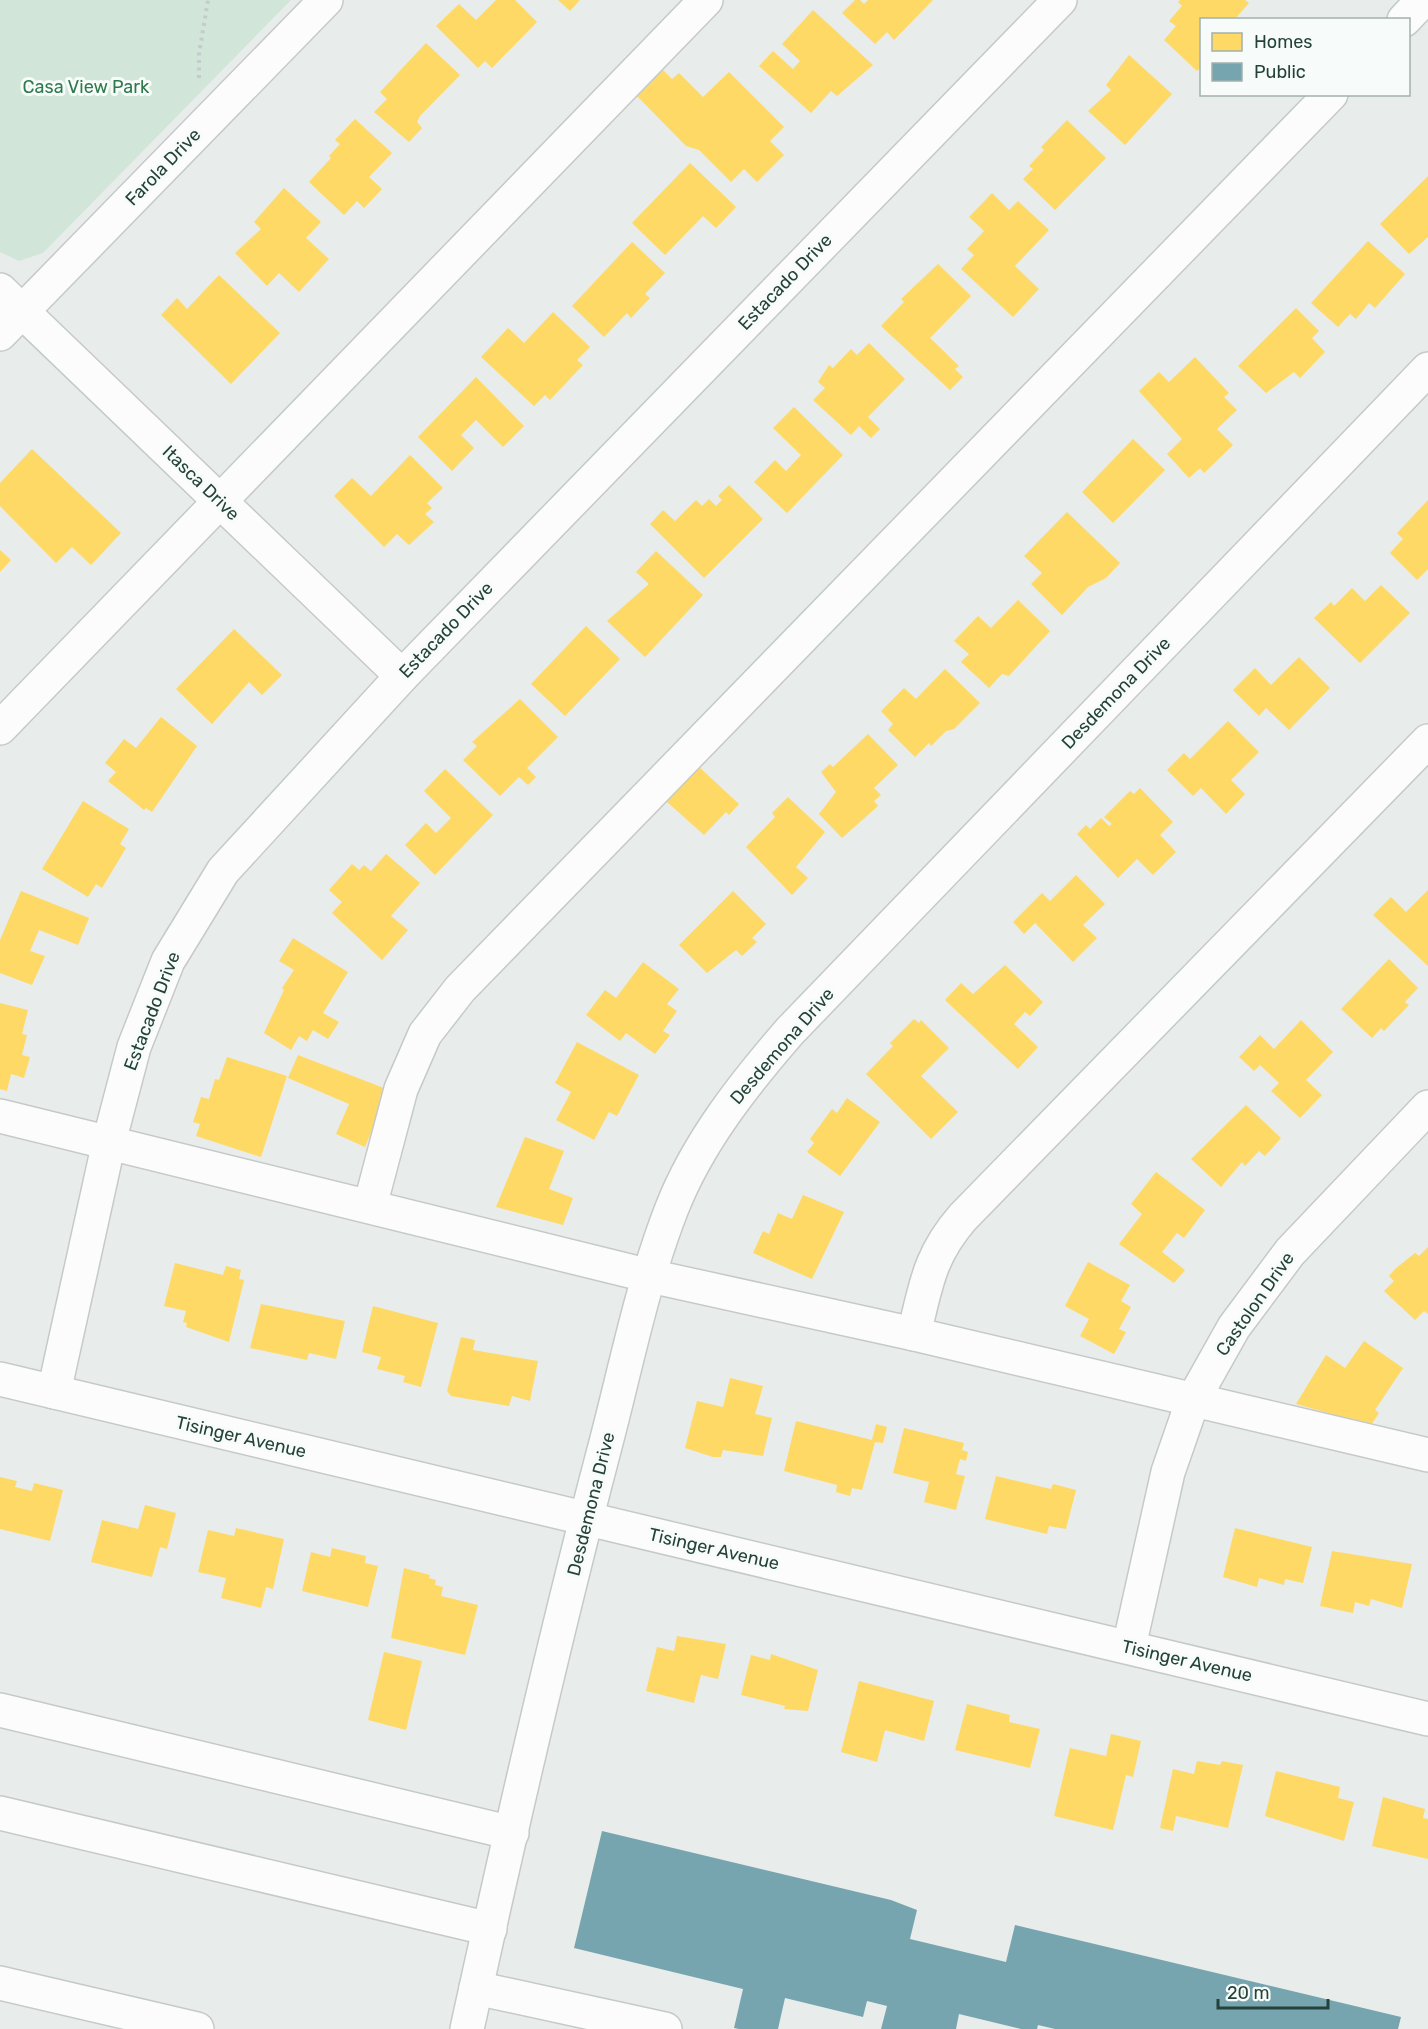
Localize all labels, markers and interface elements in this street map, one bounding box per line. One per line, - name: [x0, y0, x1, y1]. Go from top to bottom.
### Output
- legend: [1200, 18, 1410, 96]
- text: Homes: [1254, 31, 1312, 53]
- text: Public: [1254, 61, 1306, 83]
- park label: Casa View Park: [23, 76, 150, 98]
- street label: Farola Drive: [121, 124, 205, 210]
- street label: Estacado Drive: [733, 229, 837, 335]
- street label: Itasca Drive: [158, 441, 244, 525]
- street label: Estacado Drive: [394, 577, 498, 683]
- street label: Desdemona Drive: [1057, 632, 1175, 754]
- street label: Estacado Drive: [119, 948, 185, 1074]
- street label: Desdemona Drive: [725, 983, 839, 1109]
- street label: Castolon Drive: [1211, 1248, 1299, 1360]
- street label: Tisinger Avenue: [174, 1411, 308, 1463]
- street label: Desdemona Drive: [563, 1430, 619, 1578]
- street label: Tisinger Avenue: [647, 1523, 781, 1575]
- street label: Tisinger Avenue: [1120, 1635, 1254, 1687]
- scale bar: [1218, 1972, 1328, 2010]
- text: 20 m: [1227, 1982, 1269, 2004]

